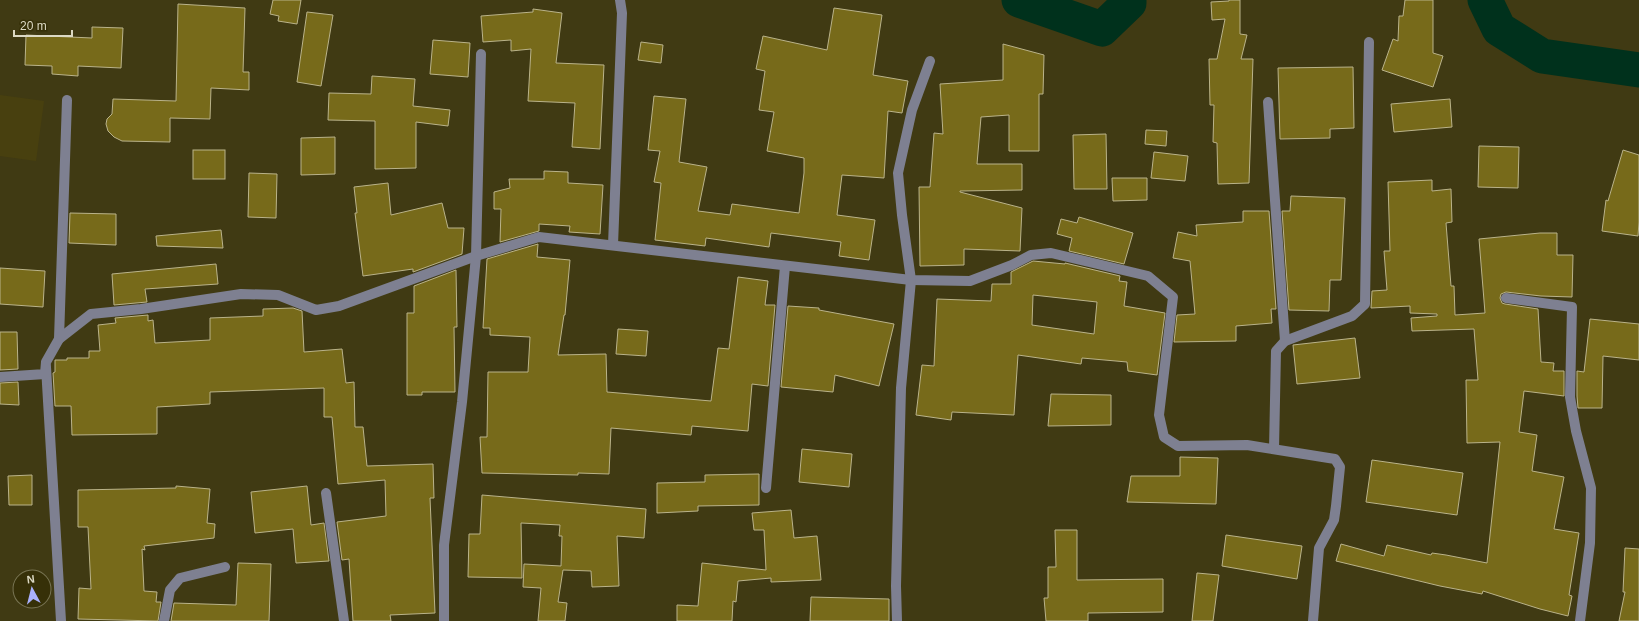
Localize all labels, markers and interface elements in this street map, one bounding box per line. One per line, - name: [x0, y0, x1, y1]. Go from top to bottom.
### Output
- scale bar: [14, 12, 72, 38]
- text: 20 m: [20, 19, 47, 33]
- north arrow: [12, 569, 52, 609]
- text: N: [26, 573, 36, 586]

